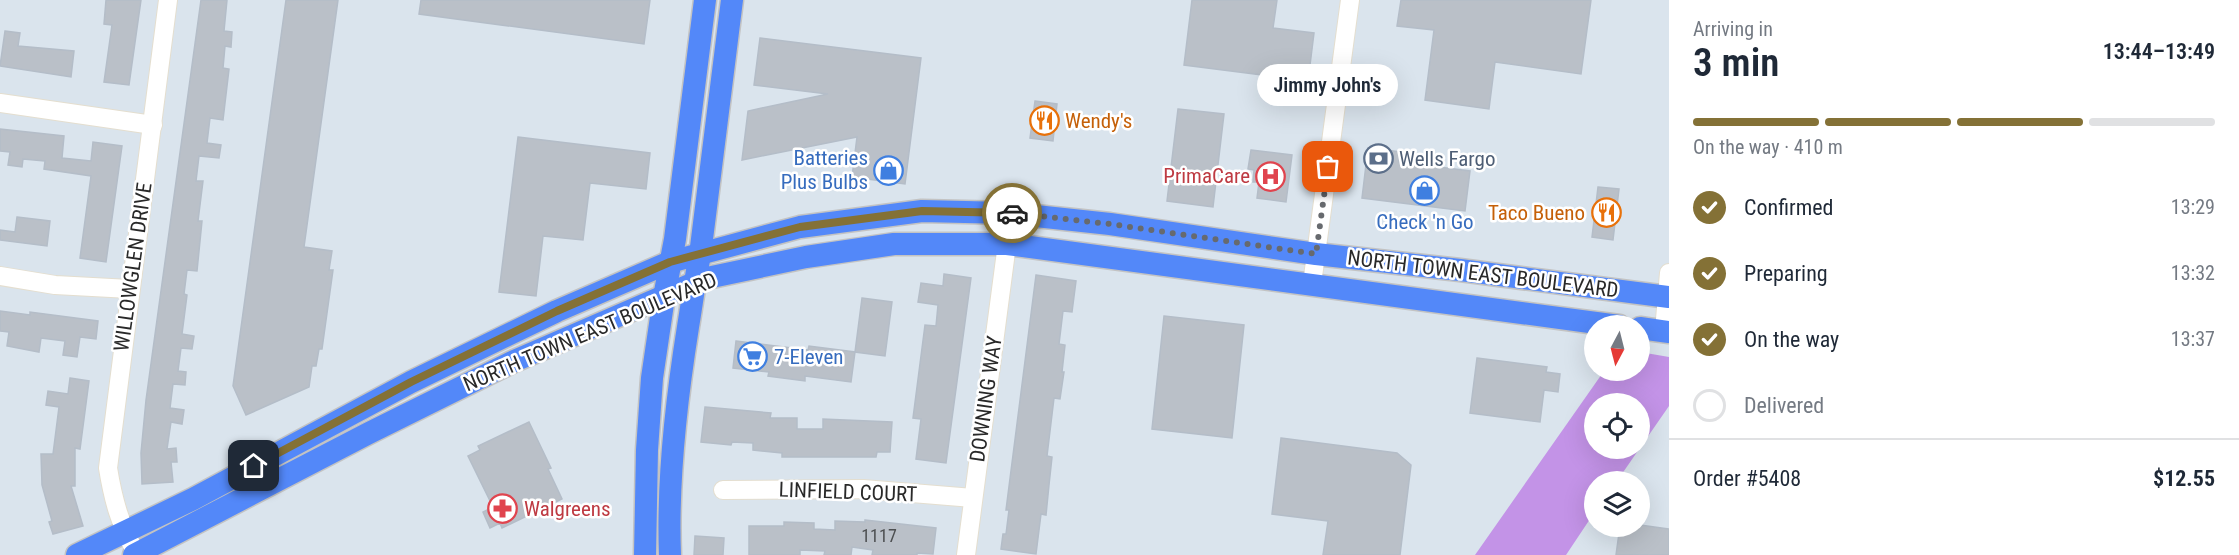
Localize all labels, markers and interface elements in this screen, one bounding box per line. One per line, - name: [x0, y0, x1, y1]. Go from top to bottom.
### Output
- text: Arriving in: [1693, 17, 1773, 41]
- text: 13:44–13:49: [2103, 39, 2215, 64]
- text: 3 min: [1693, 40, 1779, 86]
- callout: Jimmy John's: [1258, 65, 1398, 107]
- text: Jimmy John's: [1274, 73, 1381, 97]
- restaurant icon: Wendy's: [1028, 105, 1060, 137]
- place label: Wendy's: [1065, 109, 1132, 133]
- text: On the way · 410 m: [1693, 135, 1843, 159]
- pin: [1302, 141, 1353, 192]
- bank icon: Wells Fargo: [1362, 143, 1394, 175]
- place label: Batteries Plus Bulbs: [781, 146, 868, 194]
- place label: Wells Fargo: [1399, 147, 1495, 171]
- icon: bag: [1311, 150, 1344, 183]
- shop icon: Batteries Plus Bulbs: [873, 154, 905, 186]
- hospital icon: PrimaCare: [1255, 160, 1287, 192]
- place label: PrimaCare: [1163, 164, 1250, 188]
- shop icon: Check 'n Go: [1409, 175, 1441, 207]
- street label: WILLOWGLEN DRIVE: [109, 181, 157, 353]
- courier: [982, 183, 1042, 243]
- icon: check: [1693, 191, 1726, 224]
- text: Confirmed: [1744, 195, 1833, 220]
- text: 13:29: [2171, 195, 2215, 219]
- icon: car: [996, 197, 1029, 230]
- restaurant icon: Taco Bueno: [1590, 197, 1622, 229]
- place label: Taco Bueno: [1488, 201, 1585, 225]
- place label: Check 'n Go: [1376, 210, 1474, 234]
- street label: NORTH TOWN EAST BOULEVARD: [1346, 245, 1620, 303]
- icon: check: [1693, 257, 1726, 290]
- text: Preparing: [1744, 261, 1828, 286]
- text: 13:32: [2171, 261, 2215, 285]
- street label: NORTH TOWN EAST BOULEVARD: [460, 268, 720, 396]
- north arrow: [1584, 315, 1650, 381]
- map controls: [1584, 315, 1650, 537]
- icon: check: [1693, 323, 1726, 356]
- text: On the way: [1744, 327, 1839, 352]
- text: 13:37: [2171, 327, 2215, 351]
- street label: DOWNING WAY: [965, 335, 1007, 463]
- supermarket icon: 7-Eleven: [737, 341, 769, 373]
- place label: 7-Eleven: [774, 345, 843, 369]
- button: locate: [1584, 393, 1650, 459]
- text: Delivered: [1744, 393, 1824, 418]
- pin: [228, 440, 279, 491]
- icon: home: [237, 449, 270, 482]
- text: Order #5408: [1693, 466, 1801, 491]
- text: $12.55: [2153, 466, 2215, 491]
- button: layers: [1584, 471, 1650, 537]
- street label: LINFIELD COURT: [778, 478, 918, 506]
- pharmacy icon: Walgreens: [487, 493, 519, 525]
- place label: Walgreens: [524, 497, 611, 521]
- house number: 1117: [861, 525, 897, 546]

